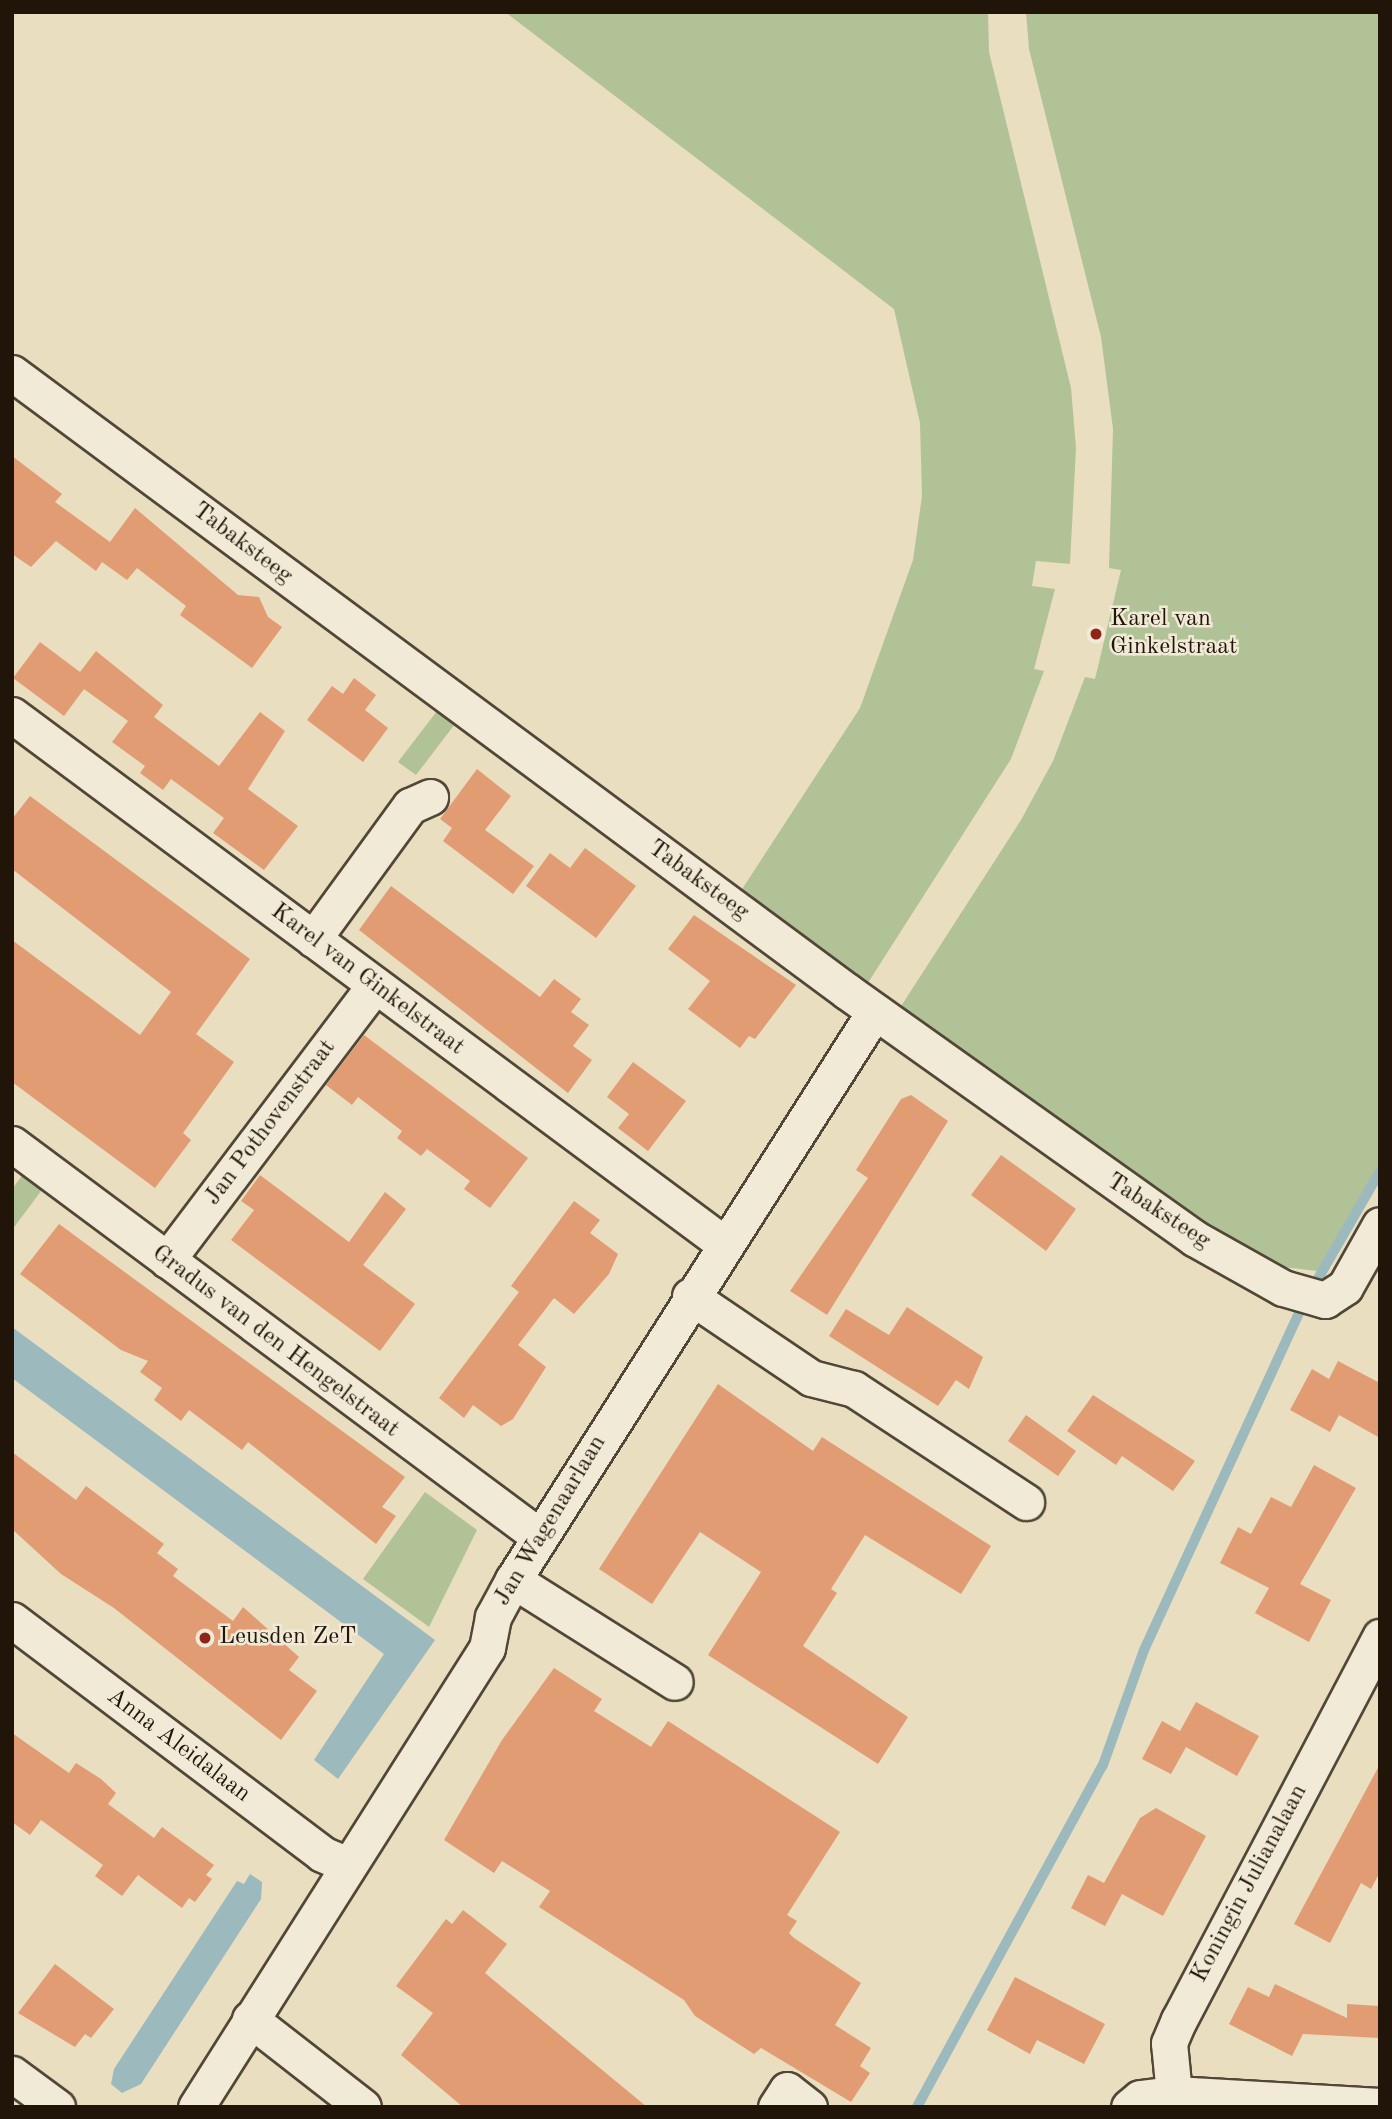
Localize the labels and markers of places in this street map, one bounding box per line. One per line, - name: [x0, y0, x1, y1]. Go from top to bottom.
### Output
- place label: Karel van Ginkelstraat: [1110, 606, 1237, 662]
- marker: Karel van Ginkelstraat: [1088, 626, 1104, 642]
- place label: Leusden ZeT: [219, 1624, 356, 1652]
- marker: Leusden ZeT: [197, 1630, 213, 1646]

